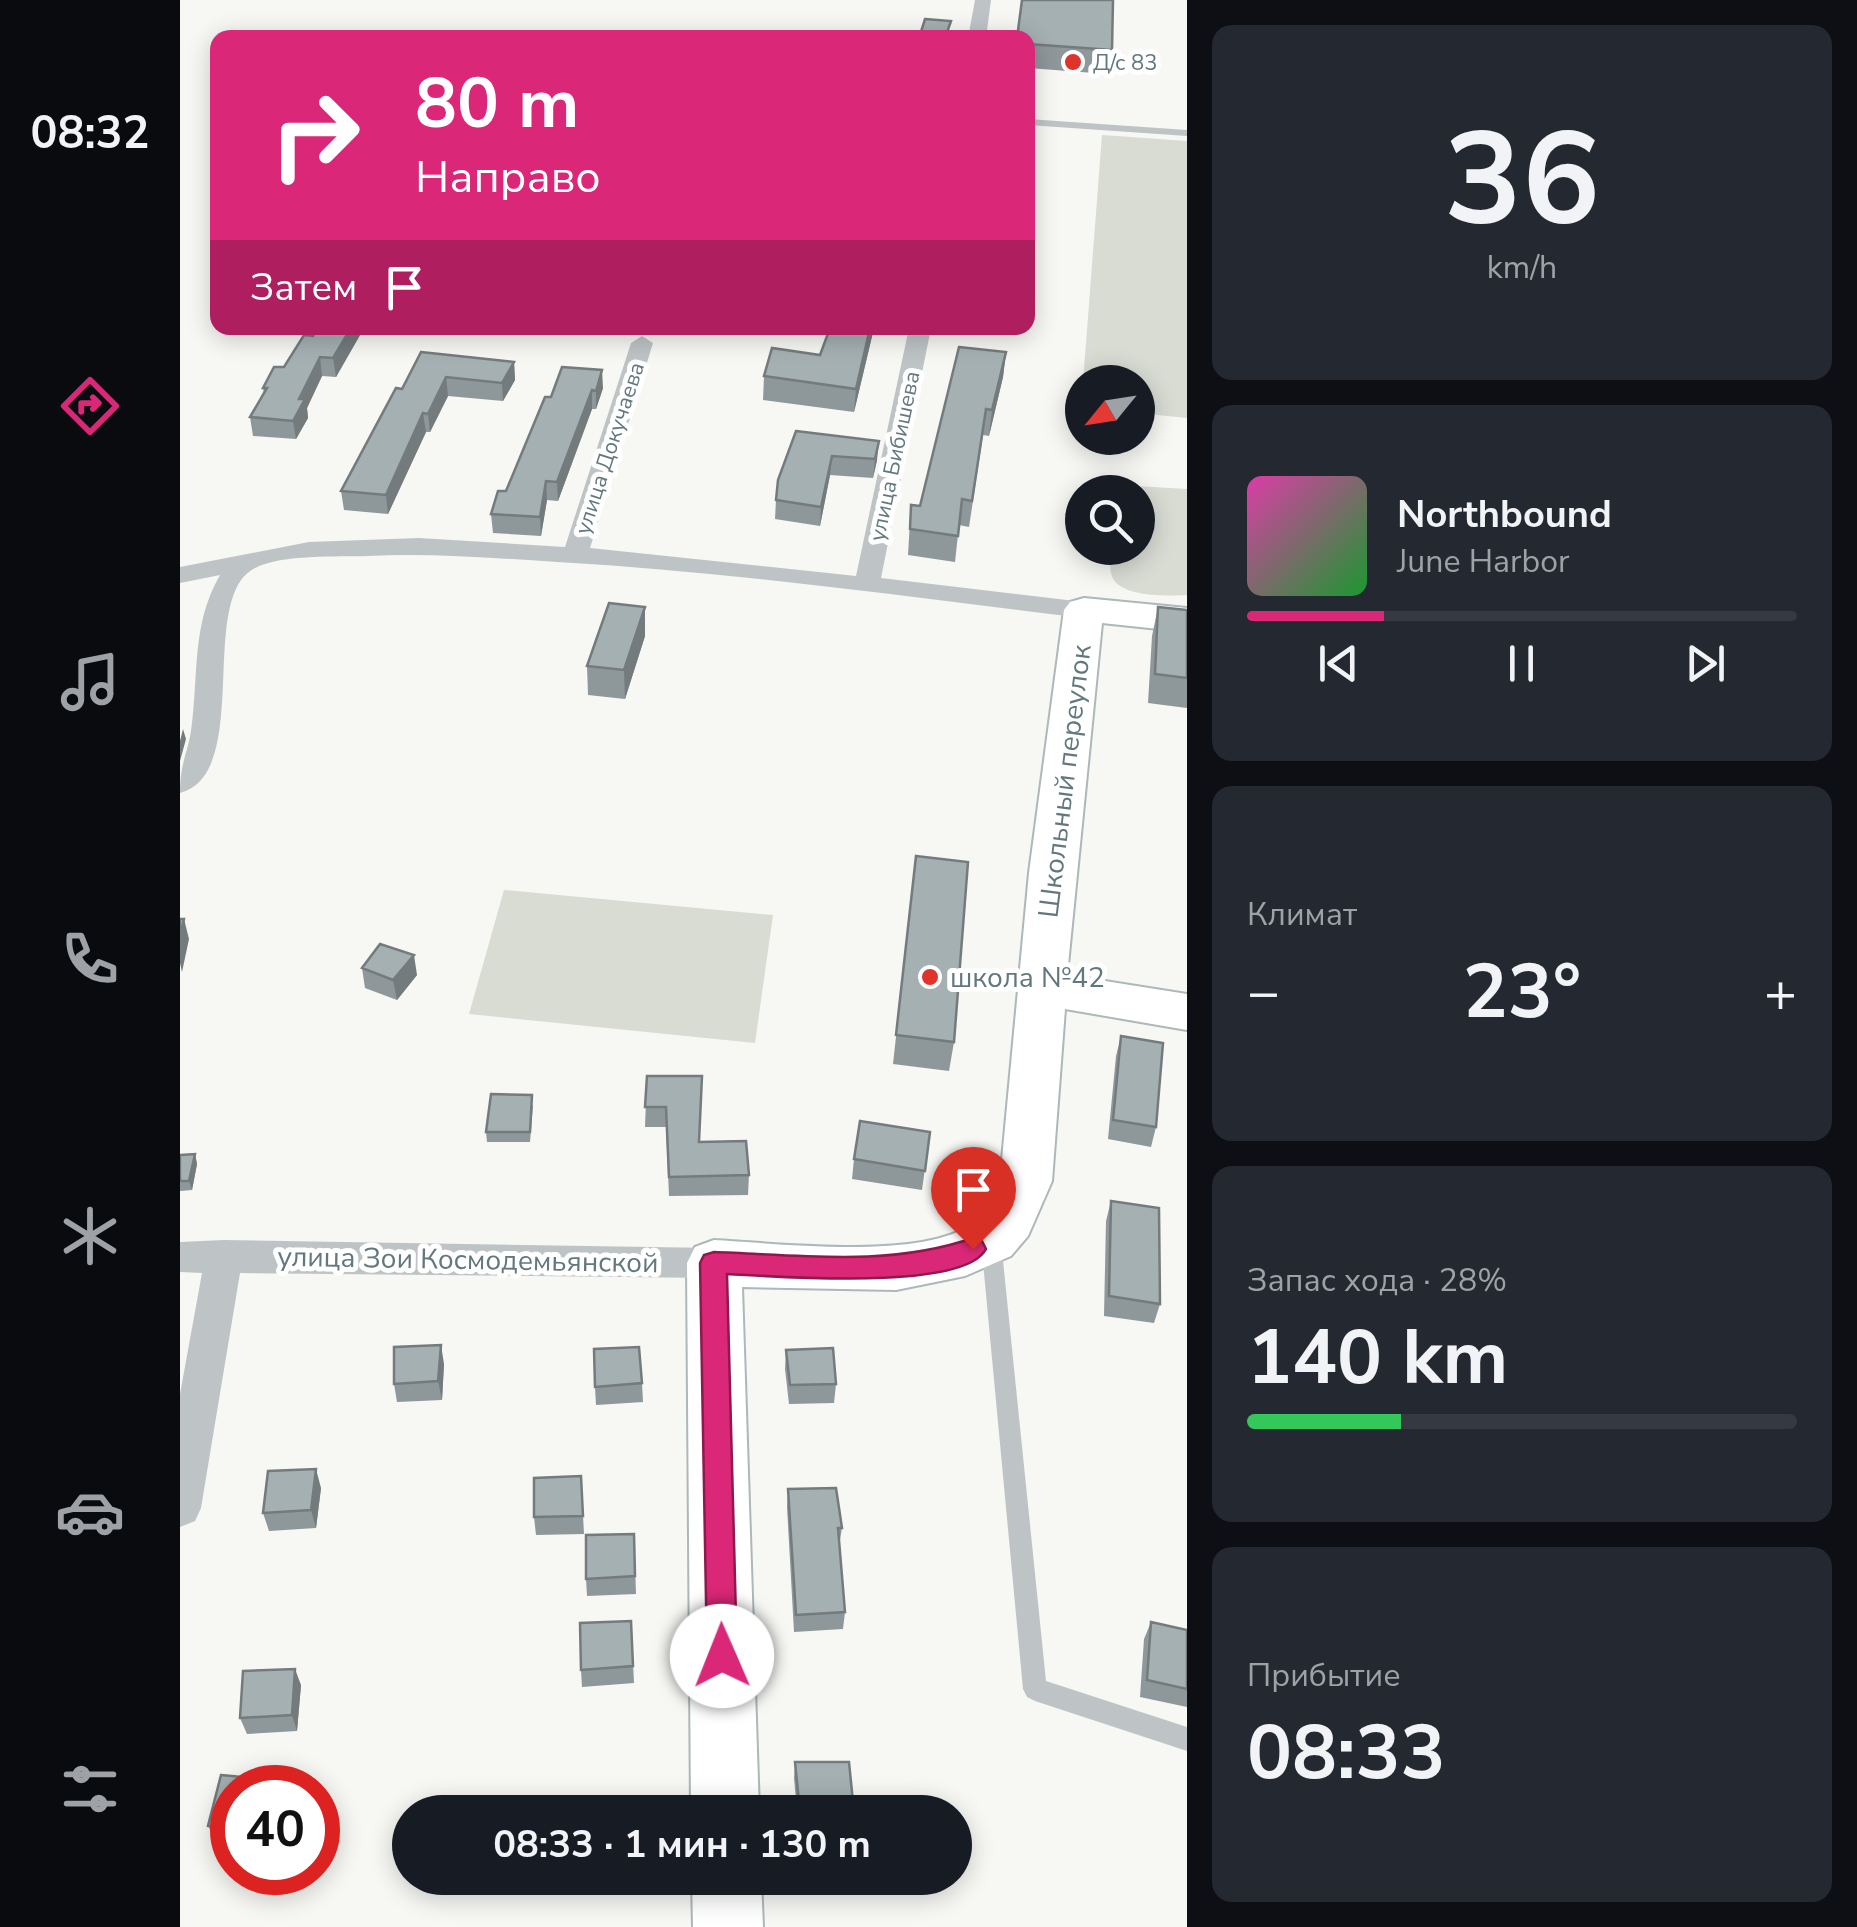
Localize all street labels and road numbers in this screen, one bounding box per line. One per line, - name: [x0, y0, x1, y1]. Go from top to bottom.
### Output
- street label: улица Докучаева: [568, 358, 652, 538]
- street label: улица Бибишева: [862, 368, 928, 544]
- street label: Школьный переулок: [1029, 642, 1101, 920]
- street label: улица Зои Космодемьянской: [277, 1238, 659, 1282]

